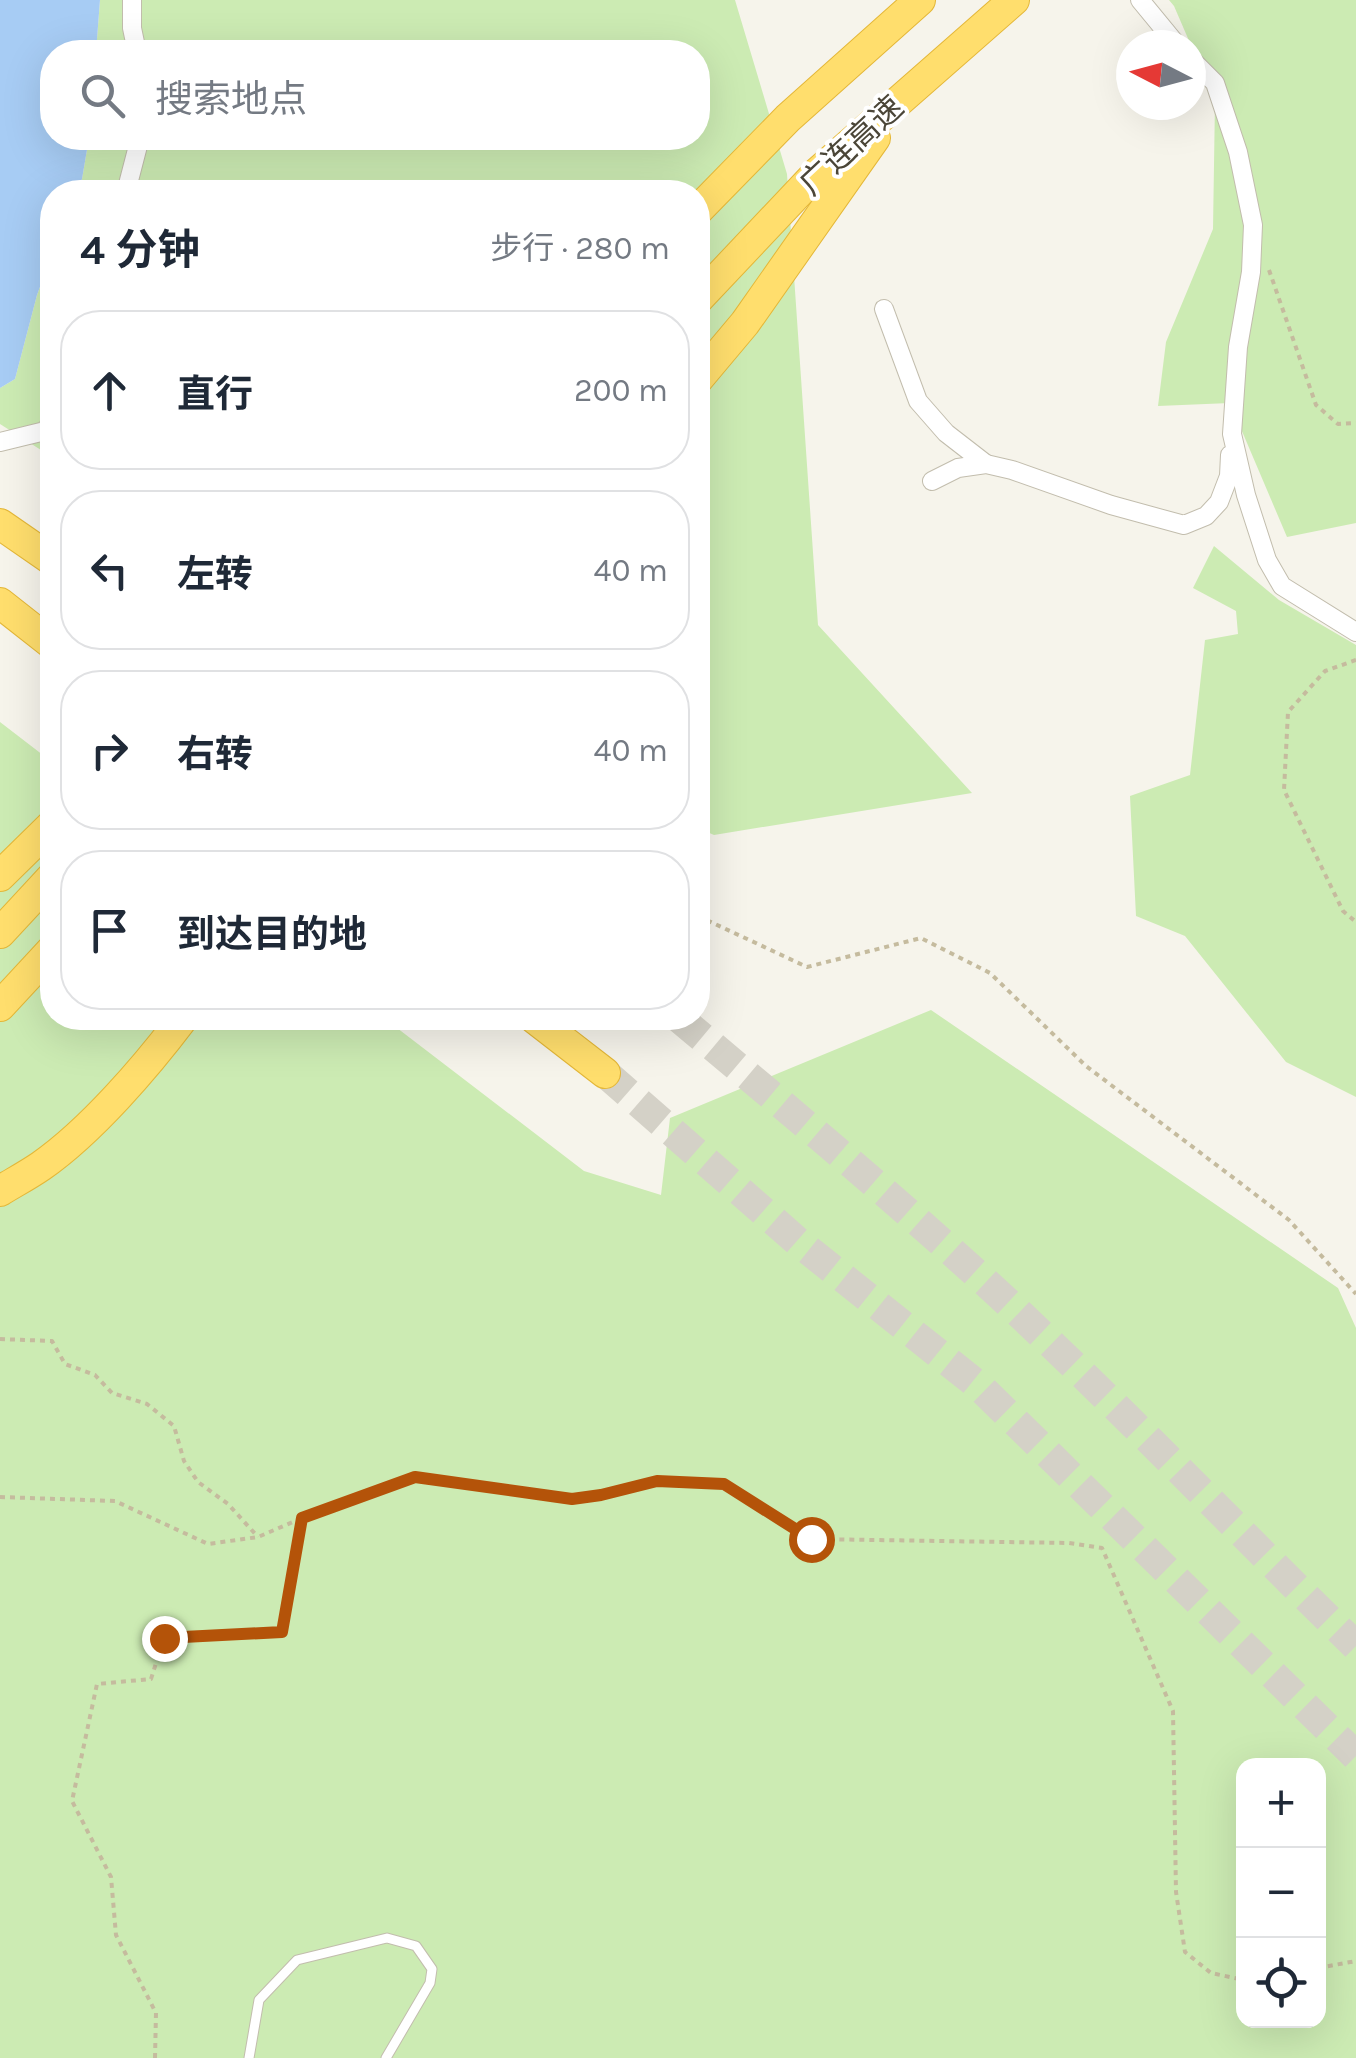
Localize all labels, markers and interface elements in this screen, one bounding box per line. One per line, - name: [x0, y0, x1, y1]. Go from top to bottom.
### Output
- north arrow: [1116, 30, 1206, 120]
- search box: [40, 40, 710, 150]
- icon: search: [75, 68, 130, 123]
- text: 搜索地点: [155, 77, 307, 122]
- street label: 广连高速: [792, 88, 911, 203]
- text: 4 分钟: [80, 225, 200, 275]
- text: 步行 · 280 m: [490, 230, 670, 267]
- icon: ahead: [82, 363, 137, 418]
- text: 直行: [177, 372, 253, 417]
- text: 200 m: [574, 372, 668, 409]
- icon: left: [82, 543, 137, 598]
- text: 左转: [177, 552, 253, 597]
- text: 40 m: [594, 552, 668, 589]
- icon: right: [82, 723, 137, 778]
- text: 右转: [177, 732, 253, 777]
- text: 40 m: [594, 732, 668, 769]
- icon: arrive: [82, 903, 137, 958]
- text: 到达目的地: [177, 912, 367, 957]
- route start: [789, 1517, 835, 1563]
- route end: [142, 1616, 188, 1662]
- map controls: [1236, 1758, 1326, 2028]
- button: +: [1236, 1758, 1326, 1848]
- button: −: [1236, 1848, 1326, 1938]
- button: locate: [1236, 1938, 1326, 2028]

